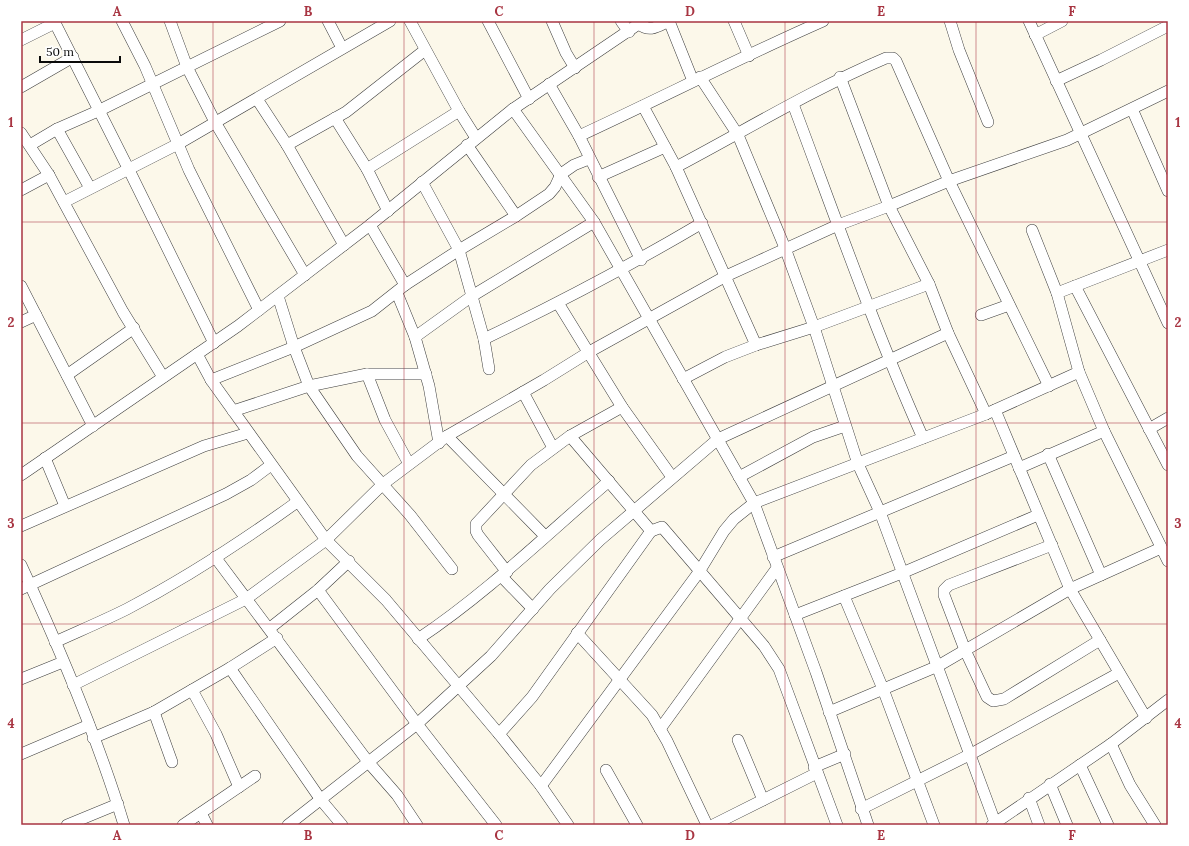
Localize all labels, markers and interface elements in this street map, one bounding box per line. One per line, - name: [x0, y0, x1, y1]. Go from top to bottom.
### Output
- text: A: [113, 3, 122, 20]
- text: B: [304, 3, 313, 20]
- text: C: [495, 3, 504, 20]
- text: D: [685, 3, 695, 20]
- text: E: [877, 3, 885, 20]
- text: F: [1068, 3, 1076, 20]
- scale bar: [40, 38, 120, 64]
- text: 50 m: [46, 44, 74, 59]
- text: 1: [8, 114, 14, 131]
- text: 1: [1175, 114, 1181, 131]
- text: 2: [8, 314, 15, 331]
- text: 2: [1175, 314, 1182, 331]
- text: 3: [7, 515, 15, 532]
- text: 3: [1174, 515, 1182, 532]
- text: 4: [7, 715, 15, 732]
- text: 4: [1174, 715, 1182, 732]
- text: A: [113, 827, 122, 844]
- text: B: [304, 827, 313, 844]
- text: C: [495, 827, 504, 844]
- text: D: [685, 827, 695, 844]
- text: E: [877, 827, 885, 844]
- text: F: [1068, 827, 1076, 844]

